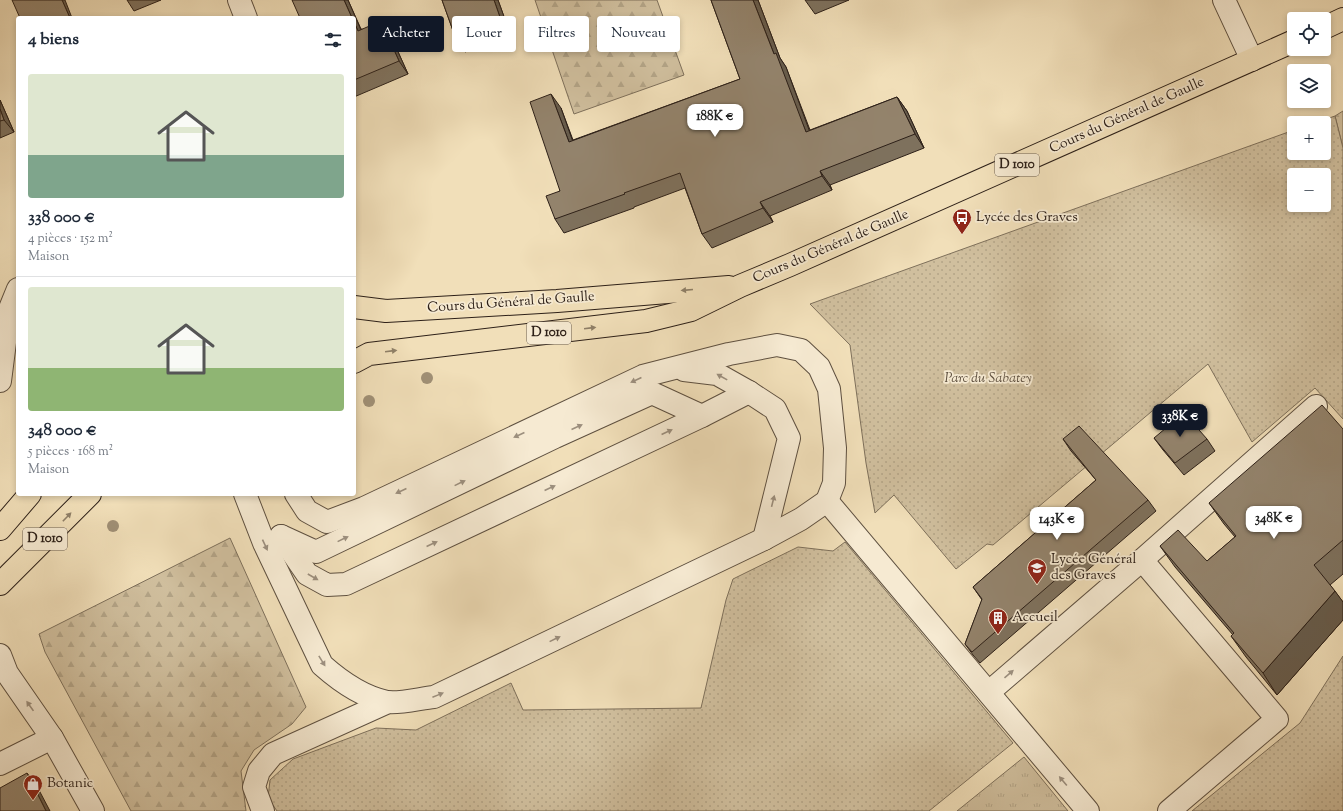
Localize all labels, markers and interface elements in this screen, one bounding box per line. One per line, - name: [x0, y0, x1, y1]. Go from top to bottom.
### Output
- map controls: [1287, 12, 1331, 212]
- button: locate: [1287, 12, 1331, 56]
- chip: Acheter: [368, 16, 444, 52]
- chip: Louer: [452, 16, 516, 52]
- chip: Filtres: [524, 16, 589, 52]
- chip: Nouveau: [597, 16, 680, 52]
- text: 4 biens: [28, 28, 79, 52]
- icon: filters: [322, 29, 344, 51]
- button: layers: [1287, 64, 1331, 108]
- street label: Cours du Général de Gaulle: [1046, 73, 1208, 159]
- icon: home: [150, 100, 222, 172]
- pin: 188K €: [682, 104, 748, 138]
- text: 188K €: [696, 108, 734, 126]
- button: +: [1287, 116, 1331, 160]
- road number: D 1010: [995, 154, 1039, 176]
- button: −: [1287, 168, 1331, 212]
- street label: Cours du Général de Gaulle: [750, 205, 912, 289]
- text: 338 000 €: [28, 206, 95, 230]
- bus stop icon: Lycée des Graves: [951, 207, 973, 235]
- place label: Lycée des Graves: [976, 208, 1078, 228]
- text: 4 pièces · 152 m²: [28, 230, 113, 248]
- text: Maison: [28, 248, 70, 266]
- street label: Cours du Général de Gaulle: [427, 287, 595, 319]
- one-way arrow: [681, 287, 693, 294]
- icon: home: [150, 313, 222, 385]
- road number: D 1010: [527, 322, 571, 344]
- one-way arrow: [584, 325, 596, 331]
- one-way arrow: [385, 348, 397, 355]
- park label: Parc du Sabatey: [944, 369, 1032, 389]
- one-way arrow: [717, 374, 728, 380]
- one-way arrow: [630, 377, 642, 383]
- pin: 338K €: [1147, 404, 1213, 438]
- text: 338K €: [1161, 408, 1199, 426]
- text: 348 000 €: [28, 419, 97, 443]
- one-way arrow: [572, 424, 583, 430]
- one-way arrow: [661, 429, 673, 435]
- one-way arrow: [513, 432, 524, 438]
- text: 5 pièces · 168 m²: [28, 443, 113, 461]
- text: Maison: [28, 461, 70, 479]
- one-way arrow: [454, 480, 466, 486]
- one-way arrow: [544, 485, 555, 491]
- one-way arrow: [395, 488, 407, 494]
- one-way arrow: [771, 494, 777, 507]
- pin: 348K €: [1241, 506, 1307, 540]
- pin: 143K €: [1024, 507, 1090, 541]
- text: 348K €: [1255, 510, 1293, 528]
- text: 143K €: [1039, 511, 1075, 529]
- one-way arrow: [62, 512, 72, 522]
- road number: D 1010: [23, 528, 67, 550]
- one-way arrow: [337, 536, 349, 542]
- one-way arrow: [262, 539, 268, 550]
- one-way arrow: [426, 541, 438, 547]
- place label: Lycée Général des Graves: [1051, 550, 1136, 586]
- school or university icon: Lycée Général des Graves: [1026, 557, 1048, 585]
- one-way arrow: [307, 574, 319, 581]
- building icon: Accueil: [987, 607, 1009, 635]
- place label: Accueil: [1012, 608, 1058, 628]
- one-way arrow: [550, 636, 561, 642]
- one-way arrow: [318, 656, 325, 667]
- one-way arrow: [1004, 670, 1014, 679]
- one-way arrow: [433, 691, 445, 697]
- one-way arrow: [26, 700, 34, 711]
- shop icon: Botanic: [22, 773, 44, 801]
- place label: Botanic: [47, 774, 93, 794]
- one-way arrow: [1058, 775, 1067, 786]

